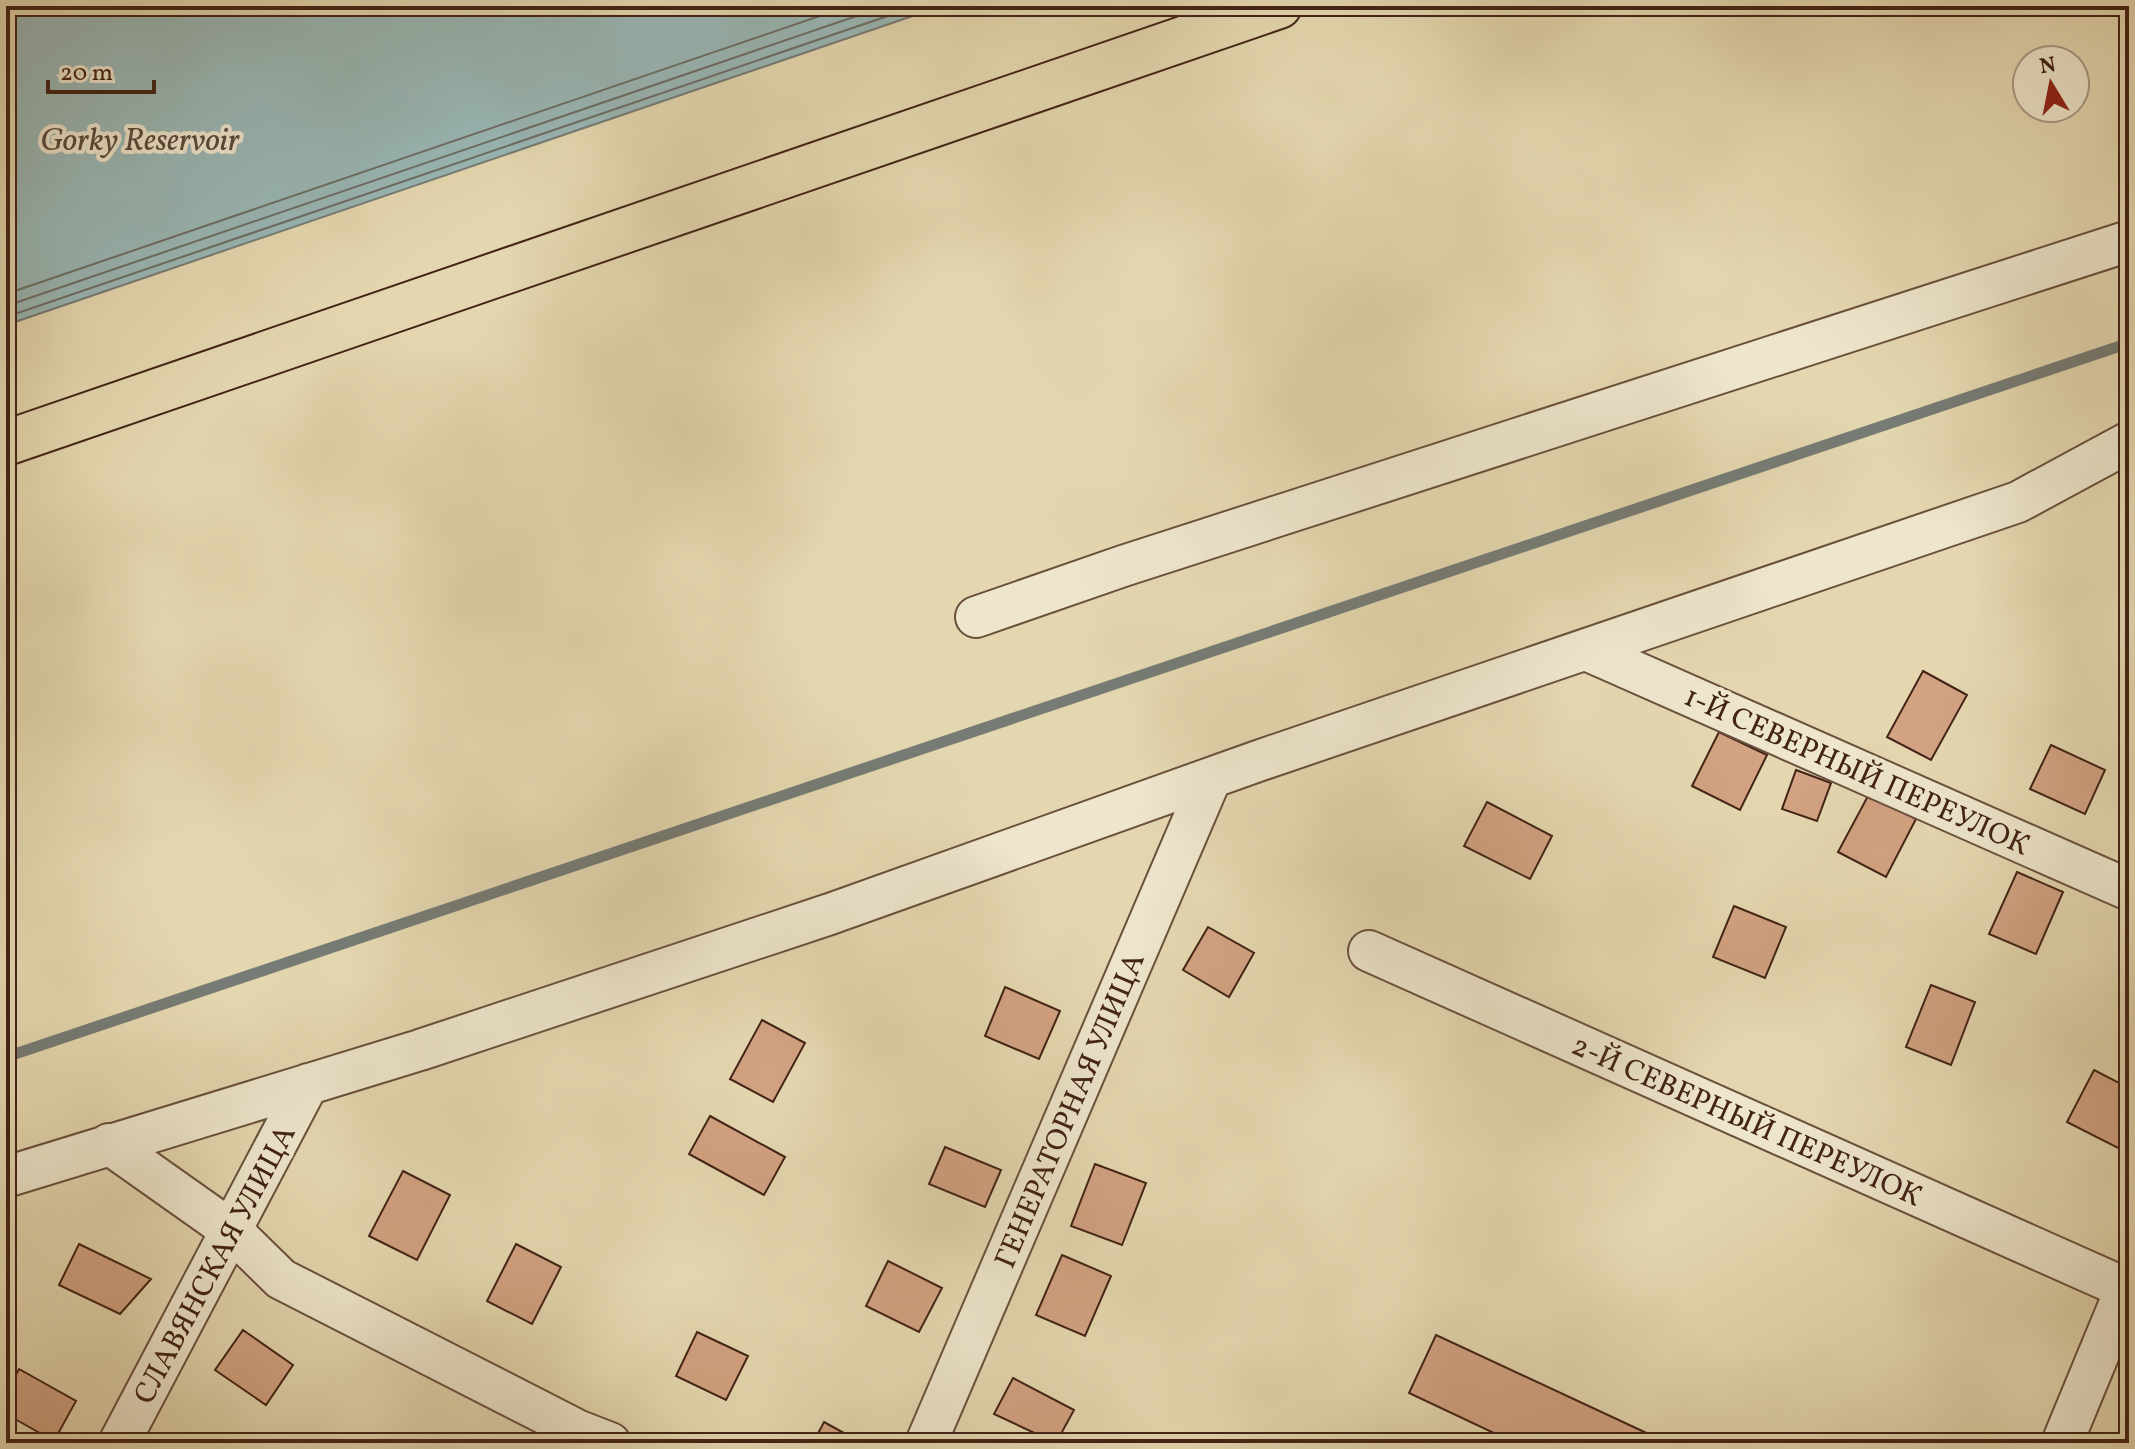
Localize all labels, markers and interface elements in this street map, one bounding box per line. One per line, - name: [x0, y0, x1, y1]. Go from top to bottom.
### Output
- scale bar: [48, 44, 154, 94]
- north arrow: [2011, 44, 2091, 124]
- text: N: [2037, 50, 2059, 83]
- text: 20 m: [60, 57, 113, 91]
- water label: Gorky Reservoir: [40, 120, 241, 164]
- street label: 1-Й СЕВЕРНЫЙ ПЕРЕУЛОК: [1677, 677, 2036, 867]
- street label: ГЕНЕРАТОРНАЯ УЛИЦА: [985, 947, 1156, 1275]
- street label: 2-Й СЕВЕРНЫЙ ПЕРЕУЛОК: [1564, 1026, 1928, 1218]
- street label: СЛАВЯНСКАЯ УЛИЦА: [124, 1118, 307, 1412]

